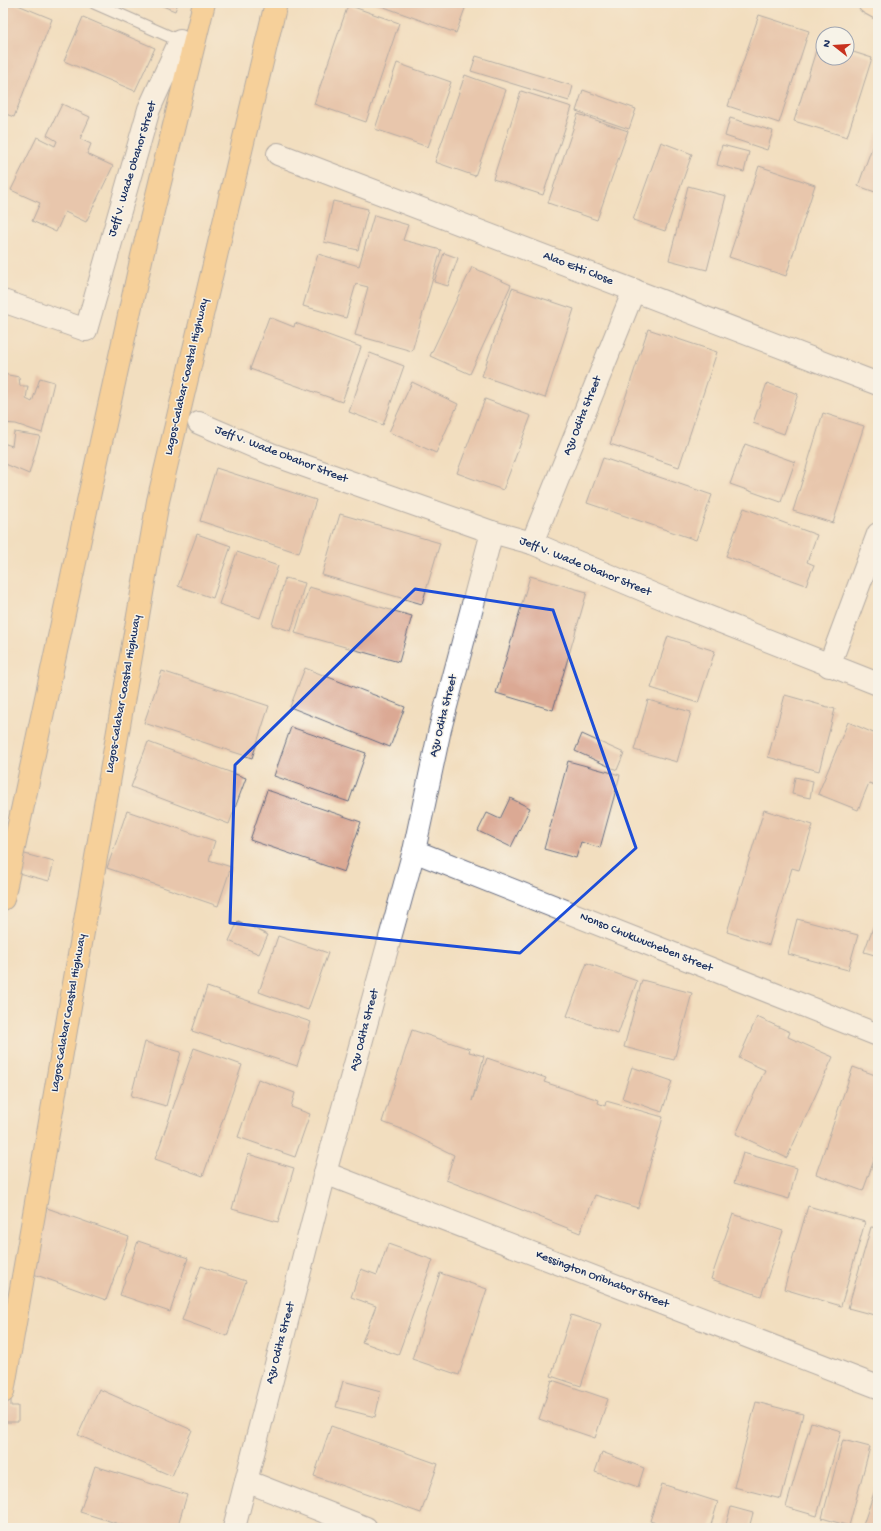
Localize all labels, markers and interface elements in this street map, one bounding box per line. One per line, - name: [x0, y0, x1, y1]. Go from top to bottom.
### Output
- north arrow: [815, 26, 855, 66]
- text: N: [821, 38, 834, 49]
- street label: Jeff V. Wade Obahor Street: [106, 99, 161, 238]
- street label: Alao Etti Close: [541, 249, 616, 289]
- street label: Lagos-Calabar Coastal Highway: [162, 297, 212, 457]
- street label: Azu Odita Street: [561, 373, 606, 458]
- street label: Jeff V. Wade Obahor Street: [213, 423, 350, 487]
- street label: Jeff V. Wade Obahor Street: [517, 534, 654, 600]
- street label: Lagos-Calabar Coastal Highway: [103, 614, 145, 774]
- street label: Azu Odita Street: [427, 672, 461, 758]
- street label: Nonso Chukwucheben Street: [578, 910, 715, 976]
- street label: Lagos-Calabar Coastal Highway: [48, 933, 90, 1093]
- street label: Azu Odita Street: [347, 987, 383, 1072]
- street label: Kessington Oribhabor Street: [533, 1248, 672, 1312]
- street label: Azu Odita Street: [263, 1300, 299, 1385]

